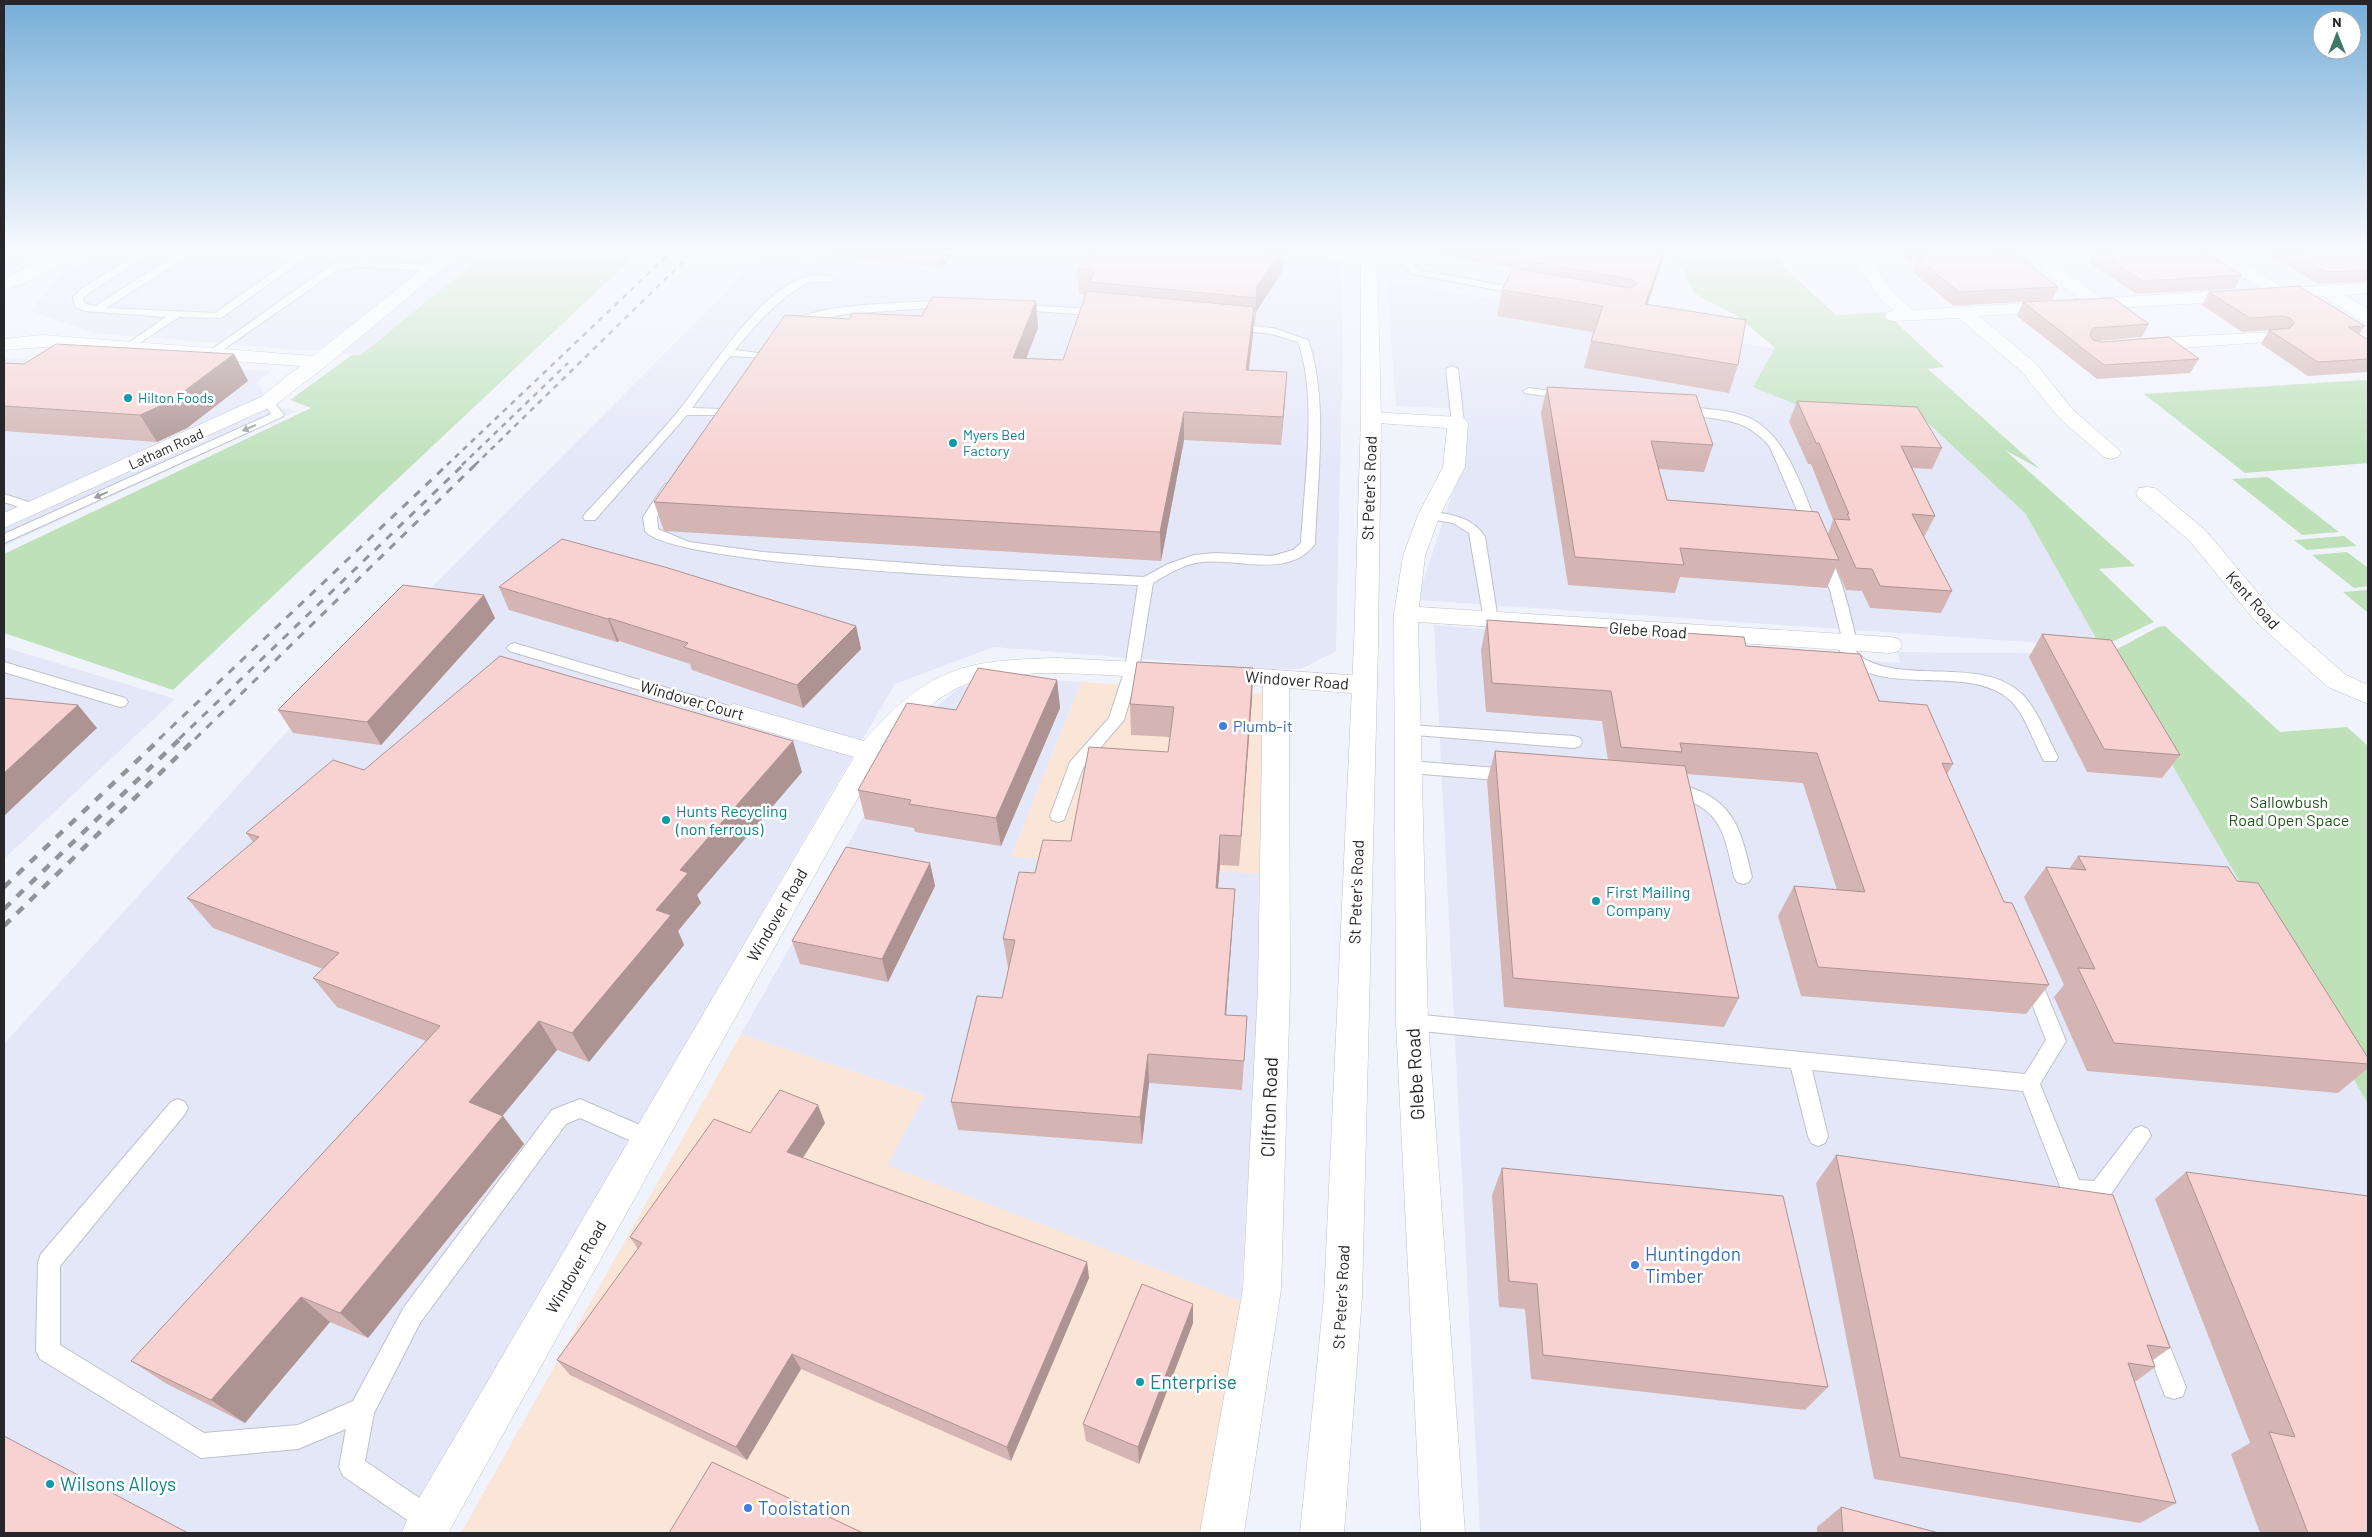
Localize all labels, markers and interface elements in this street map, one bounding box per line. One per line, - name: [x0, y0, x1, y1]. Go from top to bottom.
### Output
- north arrow: [2312, 10, 2362, 60]
- text: N: [2332, 13, 2342, 30]
- place label: Hilton Foods: [138, 389, 214, 406]
- marker: Hilton Foods: [122, 392, 134, 404]
- street label: Latham Road: [126, 424, 206, 473]
- one-way arrow: [242, 425, 256, 433]
- place label: Myers Bed Factory: [963, 426, 1025, 459]
- street label: St Peter's Road: [1357, 436, 1380, 540]
- marker: Myers Bed Factory: [947, 437, 959, 449]
- one-way arrow: [94, 491, 108, 499]
- street label: Kent Road: [2223, 567, 2284, 632]
- street label: Glebe Road: [1609, 617, 1687, 642]
- street label: Windover Road: [1244, 666, 1350, 693]
- street label: Windover Court: [638, 676, 746, 723]
- place label: Plumb-it: [1233, 716, 1293, 735]
- marker: Plumb-it: [1217, 720, 1229, 732]
- park label: Sallowbush Road Open Space: [2229, 792, 2349, 829]
- place label: Hunts Recycling (non ferrous): [675, 801, 787, 838]
- marker: Hunts Recycling (non ferrous): [660, 814, 672, 826]
- street label: St Peter's Road: [1344, 840, 1367, 944]
- street label: Windover Road: [742, 865, 811, 965]
- place label: First Mailing Company: [1606, 882, 1690, 919]
- marker: First Mailing Company: [1590, 895, 1602, 907]
- street label: Glebe Road: [1401, 1027, 1428, 1121]
- street label: Clifton Road: [1255, 1056, 1282, 1158]
- street label: Windover Road: [541, 1217, 610, 1317]
- place label: Huntingdon Timber: [1645, 1242, 1741, 1287]
- street label: St Peter's Road: [1328, 1244, 1353, 1350]
- marker: Huntingdon Timber: [1629, 1259, 1641, 1271]
- place label: Enterprise: [1150, 1370, 1237, 1393]
- marker: Enterprise: [1134, 1376, 1146, 1388]
- place label: Wilsons Alloys: [60, 1472, 176, 1495]
- marker: Wilsons Alloys: [44, 1478, 56, 1490]
- place label: Toolstation: [758, 1496, 851, 1519]
- marker: Toolstation: [742, 1502, 754, 1514]

